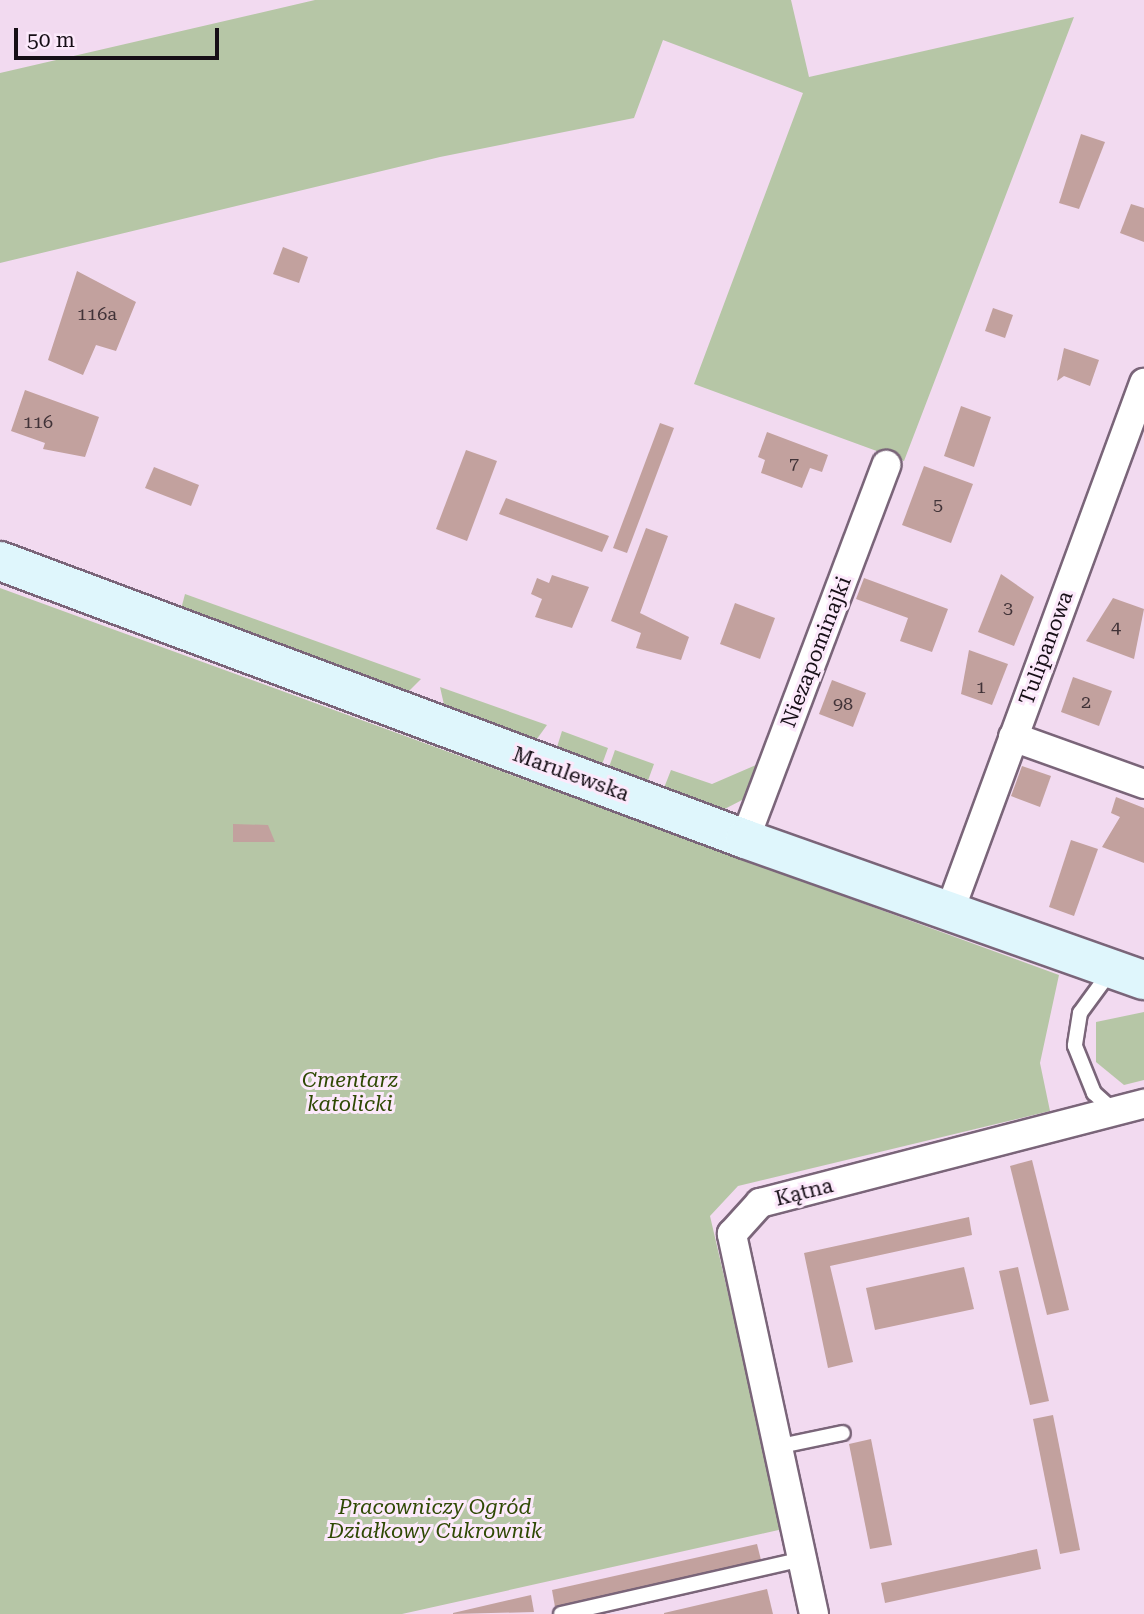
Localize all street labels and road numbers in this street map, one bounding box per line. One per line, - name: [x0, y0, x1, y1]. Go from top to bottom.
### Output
- street label: Niezapominajki: [776, 573, 856, 731]
- street label: Tulipanowa: [1014, 588, 1078, 708]
- street label: Marulewska: [509, 741, 633, 807]
- street label: Kątna: [772, 1173, 836, 1211]

